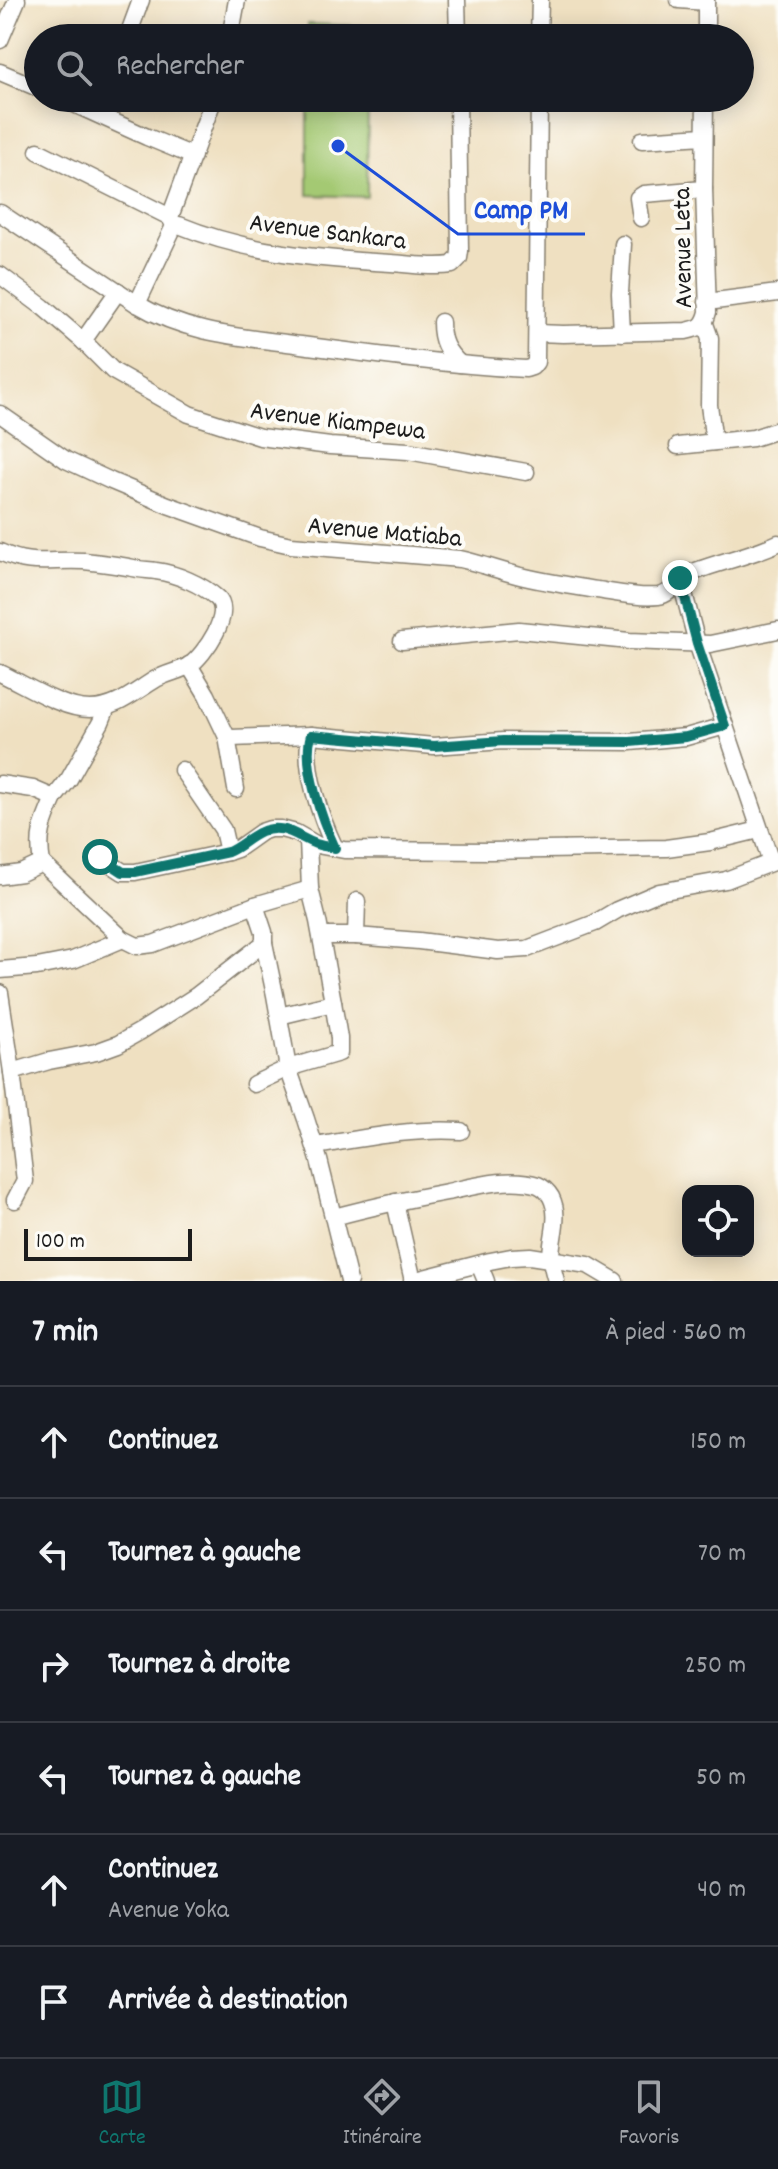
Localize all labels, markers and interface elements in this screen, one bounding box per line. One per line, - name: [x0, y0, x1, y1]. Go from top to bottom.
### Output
- search box: [24, 24, 754, 112]
- icon: search: [52, 46, 96, 90]
- text: Rechercher: [116, 47, 244, 90]
- callout: Camp PM: [458, 182, 585, 234]
- street label: Avenue Leta: [665, 186, 704, 309]
- text: Camp PM: [474, 193, 568, 233]
- street label: Avenue Sankara: [247, 206, 409, 262]
- street label: Avenue Kiampewa: [248, 393, 428, 452]
- street label: Avenue Matiaba: [306, 508, 464, 559]
- route end: [662, 560, 698, 596]
- route start: [82, 839, 118, 875]
- map controls: [682, 1185, 754, 1257]
- button: locate: [682, 1185, 754, 1257]
- scale bar: [24, 1225, 192, 1261]
- text: 100 m: [36, 1227, 85, 1258]
- text: 7 min: [32, 1309, 98, 1358]
- text: À pied · 560 m: [606, 1315, 746, 1352]
- icon: ahead: [32, 1420, 76, 1464]
- text: Continuez: [108, 1421, 218, 1464]
- text: 150 m: [690, 1424, 746, 1461]
- icon: left: [32, 1532, 76, 1576]
- text: Tournez à gauche: [108, 1533, 301, 1576]
- text: 70 m: [698, 1536, 746, 1573]
- icon: right: [32, 1644, 76, 1688]
- text: Tournez à droite: [108, 1645, 290, 1688]
- text: 250 m: [685, 1648, 746, 1685]
- icon: left: [32, 1756, 76, 1800]
- text: Tournez à gauche: [108, 1757, 301, 1800]
- text: 50 m: [696, 1760, 746, 1797]
- text: Continuez: [108, 1850, 218, 1893]
- icon: ahead: [32, 1868, 76, 1912]
- text: 40 m: [697, 1872, 746, 1909]
- text: Avenue Yoka: [108, 1893, 229, 1930]
- icon: arrive: [32, 1980, 76, 2024]
- text: Arrivée à destination: [108, 1981, 348, 2024]
- tab: Carte: [99, 2075, 146, 2154]
- tab: Itinéraire: [343, 2075, 422, 2154]
- tab: Favoris: [619, 2075, 679, 2154]

